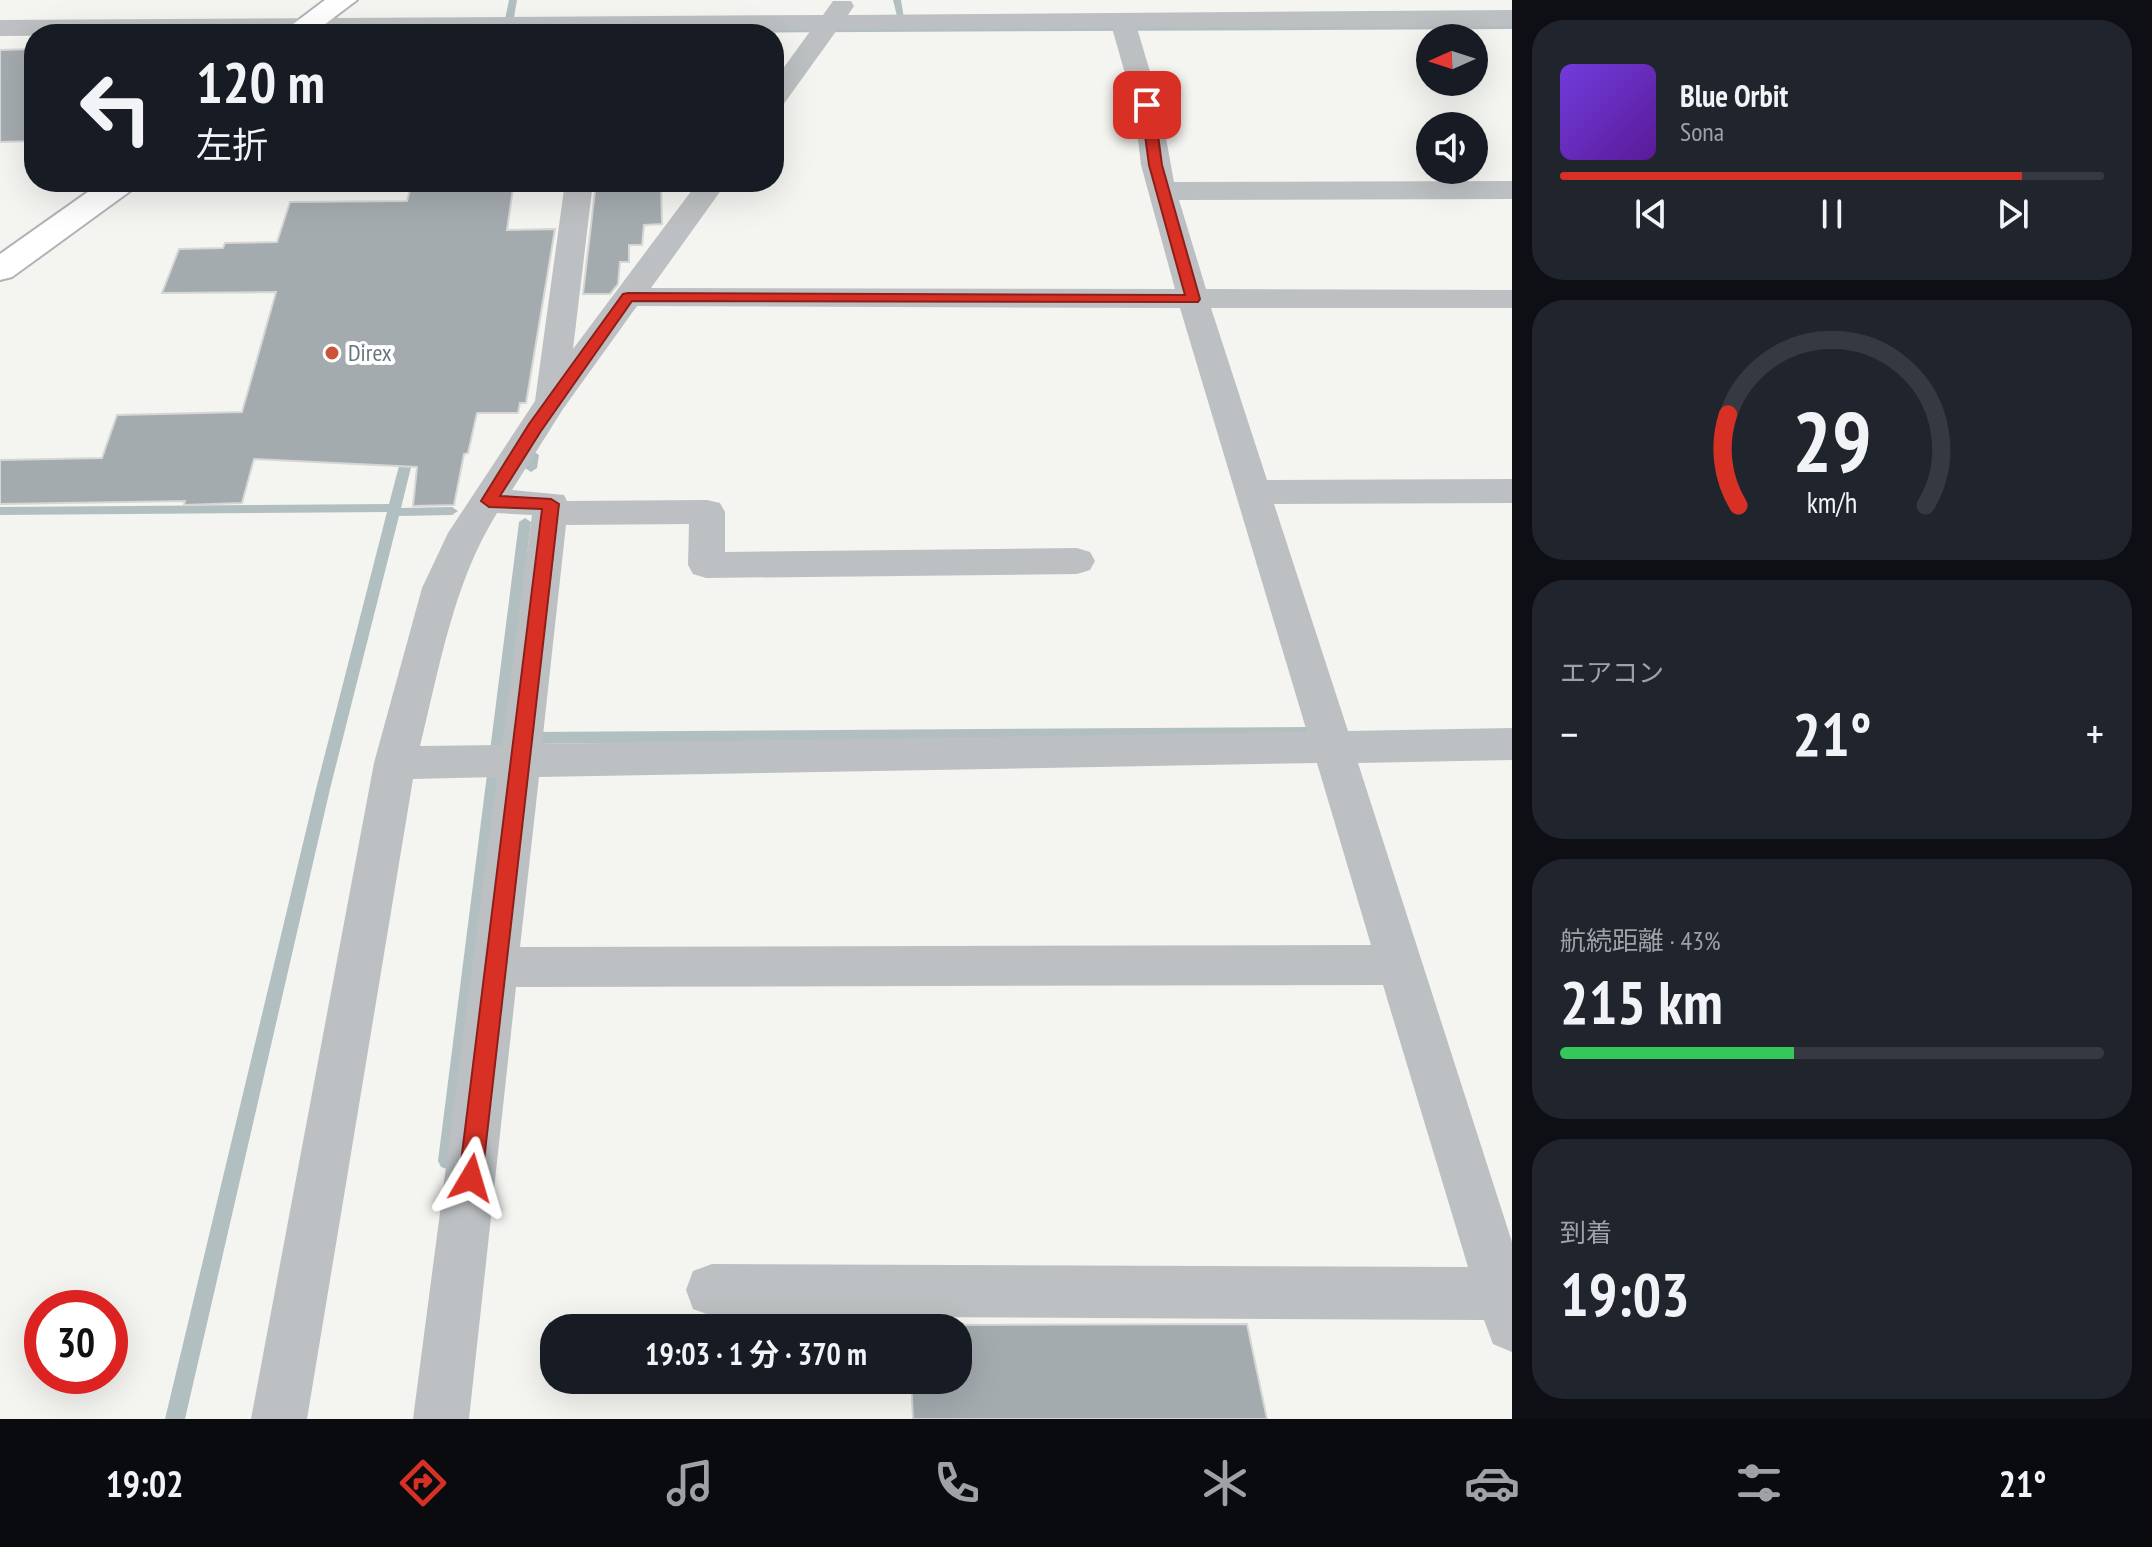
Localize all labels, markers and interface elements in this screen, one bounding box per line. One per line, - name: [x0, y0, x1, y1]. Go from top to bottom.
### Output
- north arrow: [1416, 24, 1488, 96]
- map controls: [1416, 24, 1488, 184]
- text: 120 m: [196, 46, 325, 118]
- icon: left: [64, 56, 168, 160]
- pin: [1113, 71, 1181, 139]
- text: Blue Orbit: [1680, 76, 1788, 115]
- icon: arrive: [1125, 83, 1169, 127]
- button: sound: [1416, 112, 1488, 184]
- text: Sona: [1680, 115, 1724, 148]
- text: 左折: [196, 121, 268, 168]
- icon: previous: [1629, 192, 1673, 236]
- icon: pause: [1810, 192, 1854, 236]
- icon: next: [1991, 192, 2035, 236]
- place label: Direx: [348, 337, 392, 368]
- marker: Direx: [323, 344, 341, 362]
- text: 29: [1792, 386, 1872, 494]
- text: km/h: [1807, 484, 1857, 521]
- text: エアコン: [1560, 656, 1664, 689]
- text: 21°: [1792, 695, 1872, 773]
- text: −: [1560, 705, 1578, 762]
- text: +: [2086, 705, 2104, 762]
- text: 航続距離 · 43%: [1560, 924, 1721, 957]
- text: 215 km: [1560, 963, 1723, 1041]
- position arrow: [429, 1136, 513, 1220]
- text: 到着: [1560, 1216, 1612, 1249]
- text: 19:03: [1560, 1255, 1690, 1333]
- speed limit sign: 30: [24, 1290, 128, 1394]
- text: 19:03 · 1 分 · 370 m: [645, 1334, 867, 1373]
- icon: directions: [395, 1455, 451, 1511]
- icon: music: [662, 1455, 718, 1511]
- icon: phone: [929, 1455, 985, 1511]
- icon: climate: [1197, 1455, 1253, 1511]
- icon: car: [1464, 1455, 1520, 1511]
- icon: filters: [1731, 1455, 1787, 1511]
- text: 19:02: [106, 1460, 184, 1507]
- text: 21°: [1999, 1460, 2046, 1507]

